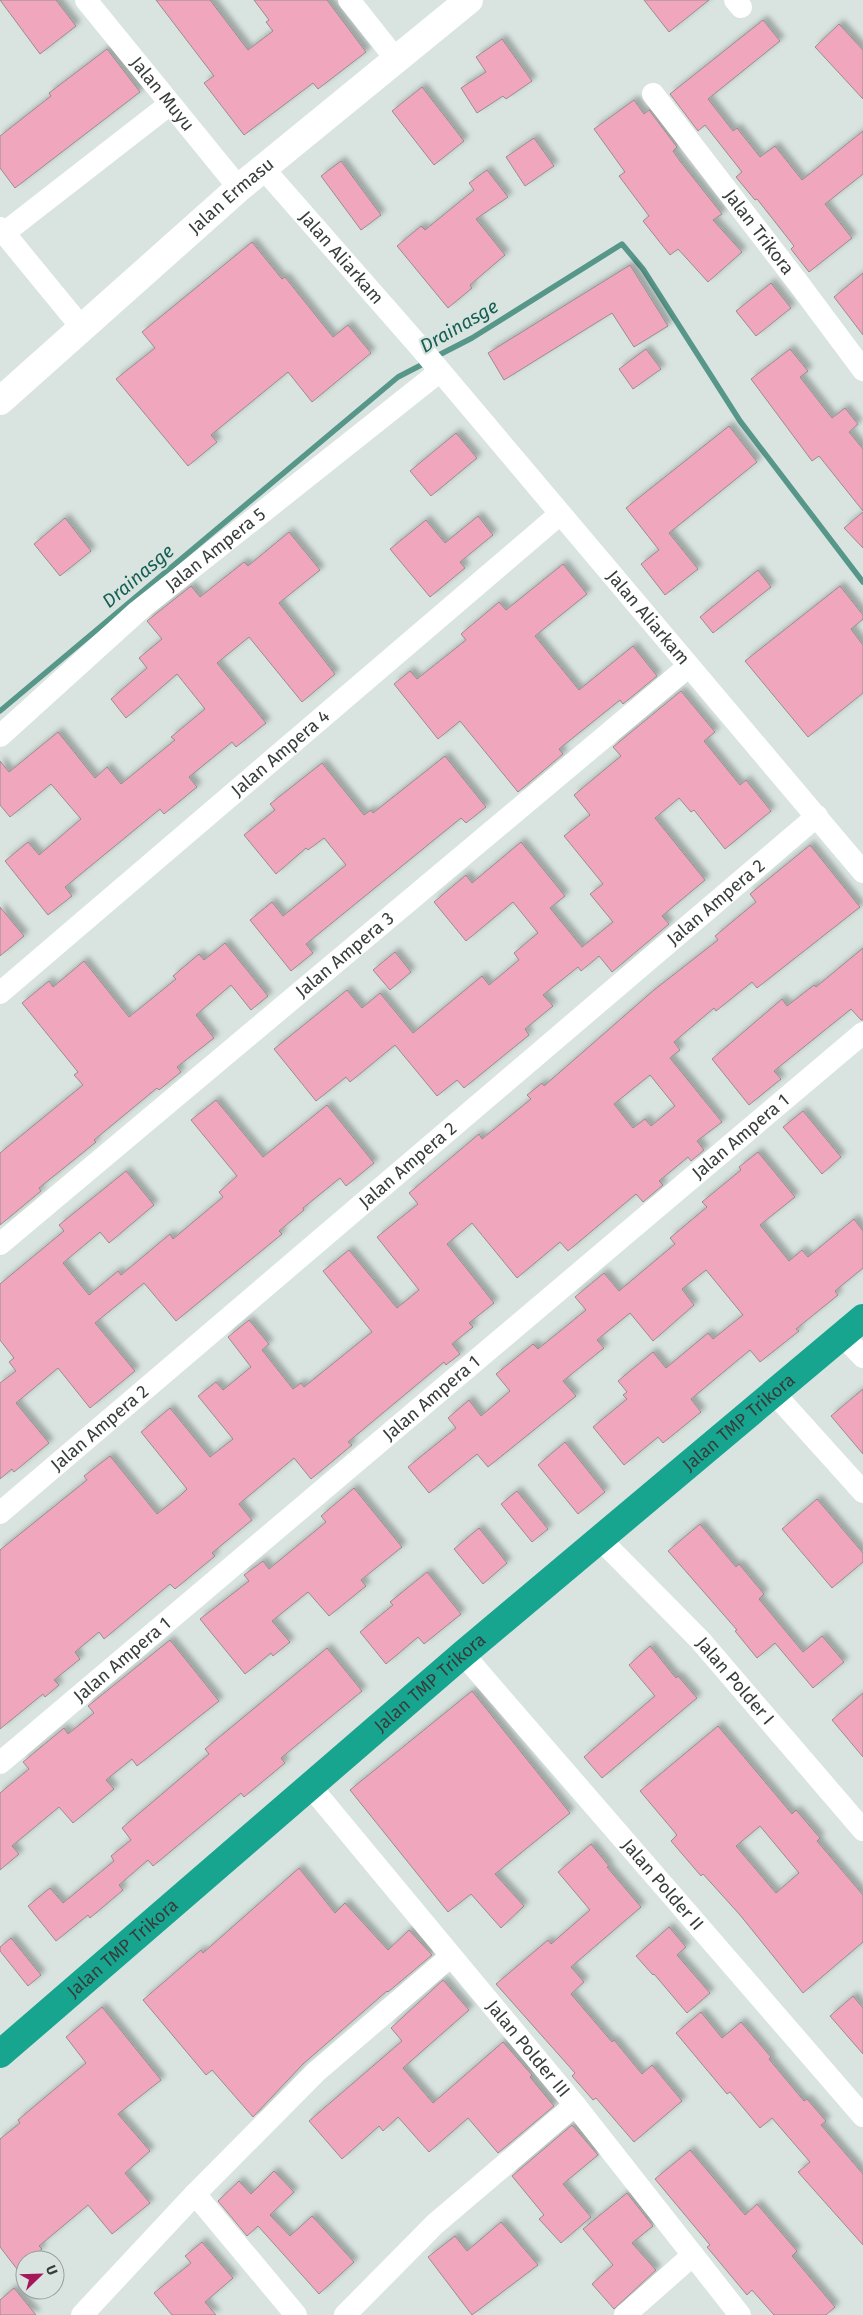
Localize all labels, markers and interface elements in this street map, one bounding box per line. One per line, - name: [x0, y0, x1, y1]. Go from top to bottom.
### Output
- street label: Jalan Muyu: [126, 52, 199, 135]
- street label: Jalan Ermasu: [184, 153, 278, 239]
- street label: Jalan Trikora: [719, 185, 799, 279]
- street label: Jalan Aliarkam: [295, 206, 388, 309]
- water label: Drainasge: [416, 294, 502, 358]
- street label: Jalan Ampera 5: [161, 503, 270, 596]
- water label: Drainasge: [98, 539, 179, 613]
- street label: Jalan Aliarkam: [602, 566, 694, 669]
- street label: Jalan Ampera 4: [227, 705, 334, 801]
- street label: Jalan Ampera 2: [663, 854, 769, 950]
- street label: Jalan Ampera 3: [291, 907, 398, 1002]
- street label: Jalan Ampera 1: [688, 1089, 794, 1184]
- street label: Jalan Ampera 2: [354, 1117, 461, 1213]
- street label: Jalan Ampera 1: [378, 1351, 484, 1445]
- street label: Jalan TMP Trikora: [678, 1369, 800, 1476]
- street label: Jalan Ampera 2: [46, 1380, 153, 1476]
- street label: Jalan Ampera 1: [69, 1612, 175, 1707]
- street label: Jalan TMP Trikora: [370, 1629, 490, 1737]
- street label: Jalan Polder I: [691, 1632, 779, 1729]
- street label: Jalan Polder II: [617, 1834, 708, 1935]
- street label: Jalan TMP Trikora: [62, 1894, 183, 2002]
- street label: Jalan Polder III: [482, 1996, 575, 2102]
- north arrow: [15, 2250, 65, 2300]
- text: U: [42, 2263, 61, 2278]

